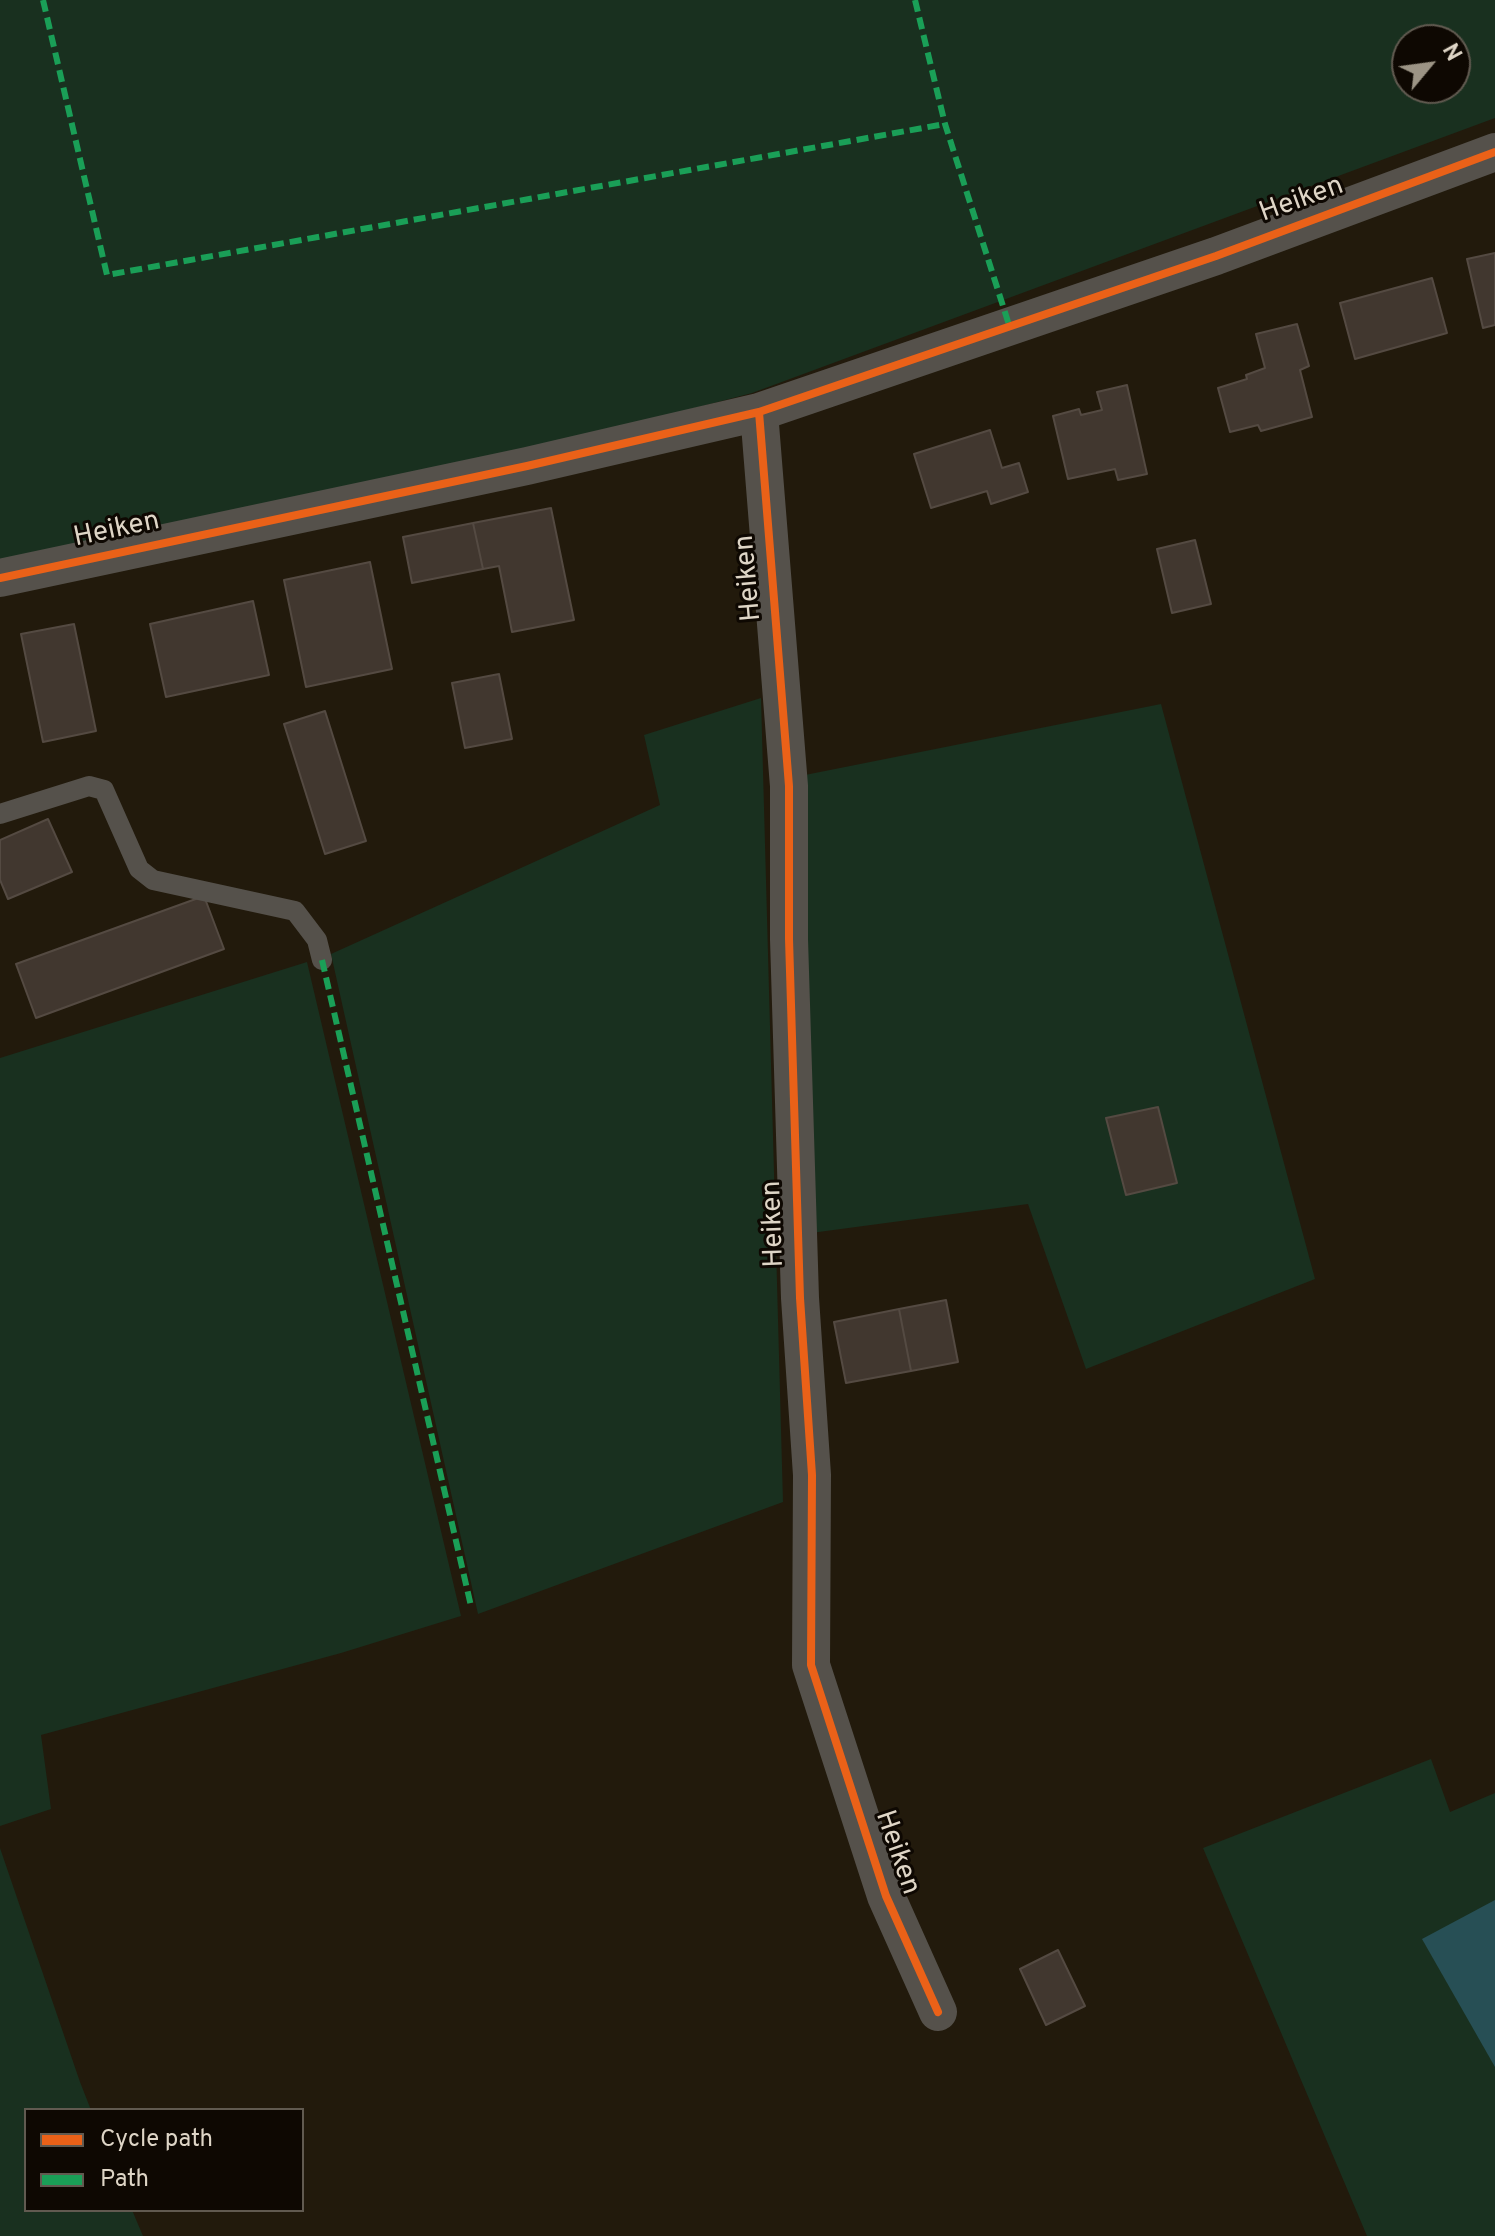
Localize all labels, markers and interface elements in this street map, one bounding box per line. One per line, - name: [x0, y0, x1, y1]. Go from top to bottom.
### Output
- north arrow: [1391, 24, 1471, 104]
- text: N: [1435, 40, 1466, 67]
- street label: Heiken: [1255, 170, 1349, 232]
- street label: Heiken: [71, 506, 163, 556]
- street label: Heiken: [729, 533, 771, 623]
- street label: Heiken: [757, 1180, 793, 1268]
- street label: Heiken: [866, 1806, 926, 1900]
- legend: [24, 2108, 304, 2212]
- text: Cycle path: [100, 2125, 213, 2155]
- text: Path: [100, 2165, 149, 2195]

